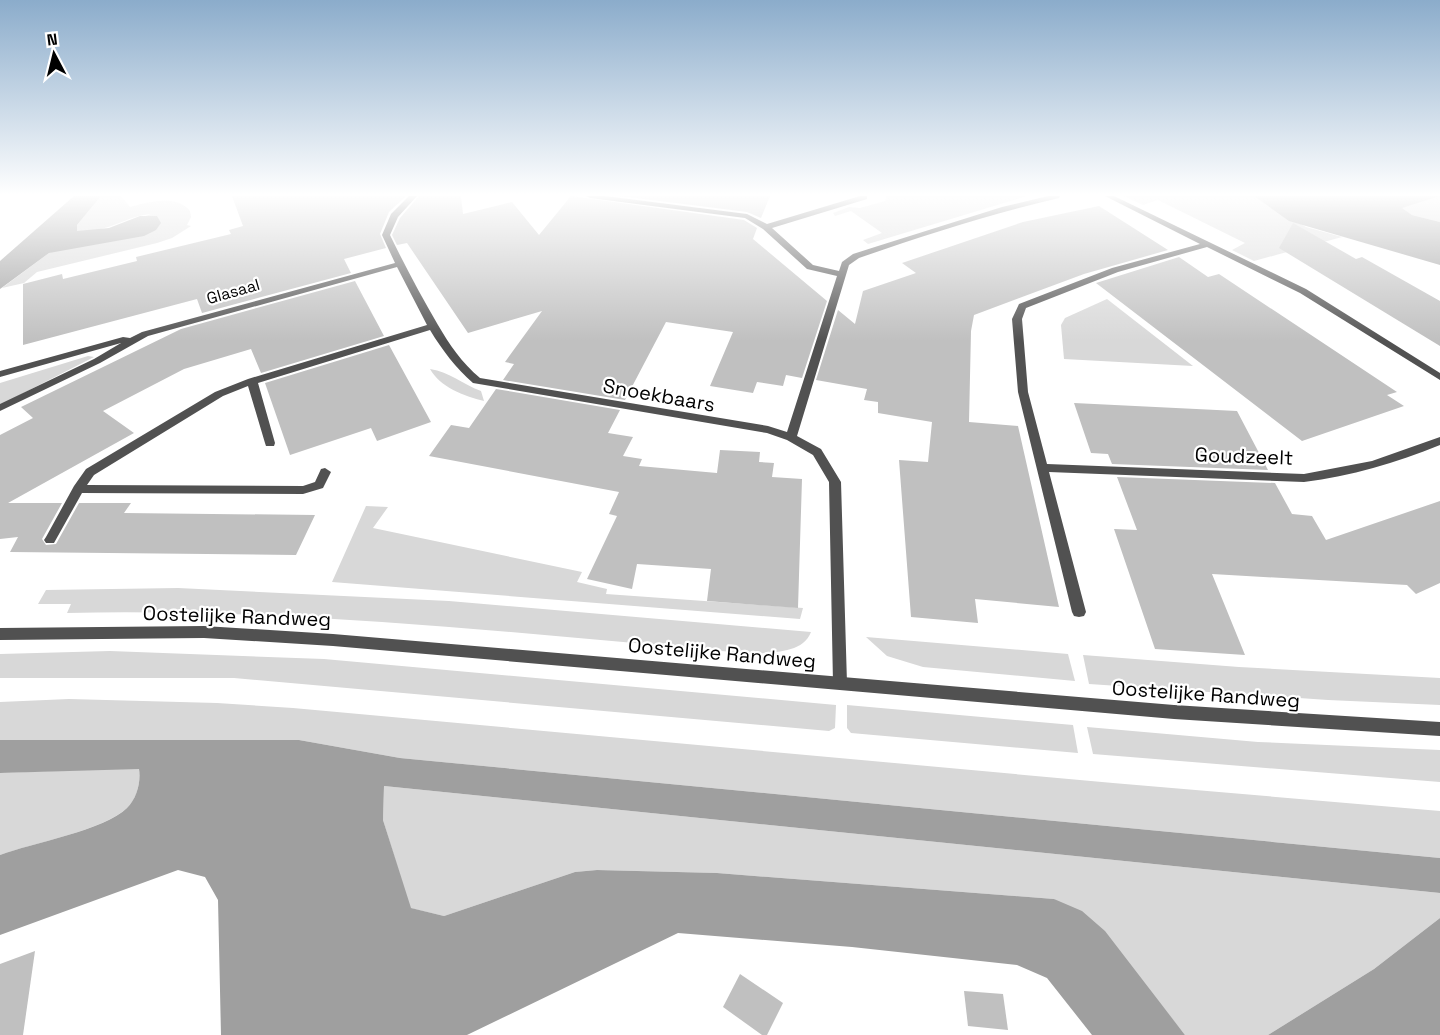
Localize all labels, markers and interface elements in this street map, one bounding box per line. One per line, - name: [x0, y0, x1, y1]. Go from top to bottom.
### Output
- north arrow: [24, 24, 84, 84]
- text: N: [46, 29, 59, 51]
- street label: Glasaal: [204, 274, 262, 309]
- street label: Snoekbaars: [601, 372, 717, 418]
- street label: Goudzeelt: [1194, 441, 1294, 471]
- street label: Oostelijke Randweg: [142, 600, 332, 632]
- street label: Oostelijke Randweg: [627, 632, 817, 674]
- street label: Oostelijke Randweg: [1111, 674, 1301, 714]

